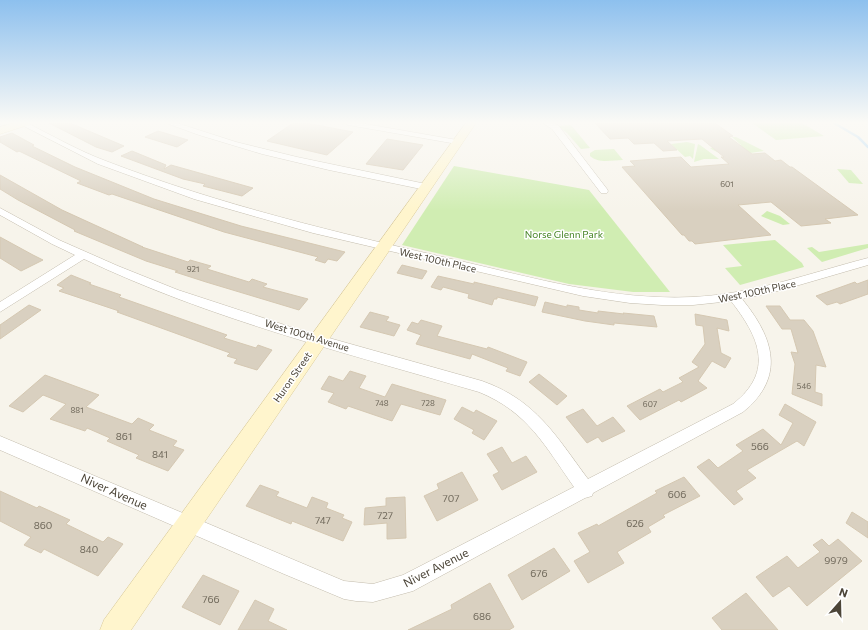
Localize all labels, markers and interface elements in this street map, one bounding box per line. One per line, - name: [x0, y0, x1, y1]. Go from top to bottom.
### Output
- house number: 601: [720, 179, 734, 189]
- park label: Norse Glenn Park: [525, 228, 604, 240]
- street label: West 100th Place: [398, 245, 478, 275]
- house number: 921: [187, 264, 199, 274]
- street label: West 100th Place: [717, 277, 797, 305]
- street label: West 100th Avenue: [263, 316, 351, 354]
- street label: Huron Street: [270, 349, 314, 405]
- house number: 546: [797, 381, 811, 391]
- house number: 748: [375, 398, 389, 408]
- house number: 728: [421, 398, 435, 408]
- house number: 607: [643, 399, 657, 409]
- house number: 881: [70, 405, 84, 415]
- house number: 861: [116, 430, 132, 442]
- house number: 566: [751, 440, 769, 452]
- house number: 841: [152, 448, 168, 460]
- street label: Niver Avenue: [79, 470, 150, 512]
- house number: 606: [668, 488, 686, 500]
- house number: 707: [442, 492, 460, 504]
- house number: 727: [377, 509, 393, 521]
- house number: 747: [315, 514, 331, 526]
- house number: 626: [626, 517, 644, 529]
- house number: 860: [34, 519, 52, 531]
- house number: 840: [80, 543, 98, 555]
- street label: Niver Avenue: [401, 545, 471, 590]
- house number: 9979: [824, 554, 848, 566]
- house number: 676: [530, 567, 548, 579]
- north arrow: [820, 582, 860, 622]
- text: N: [837, 585, 850, 600]
- house number: 766: [202, 593, 220, 605]
- house number: 686: [473, 610, 491, 622]

